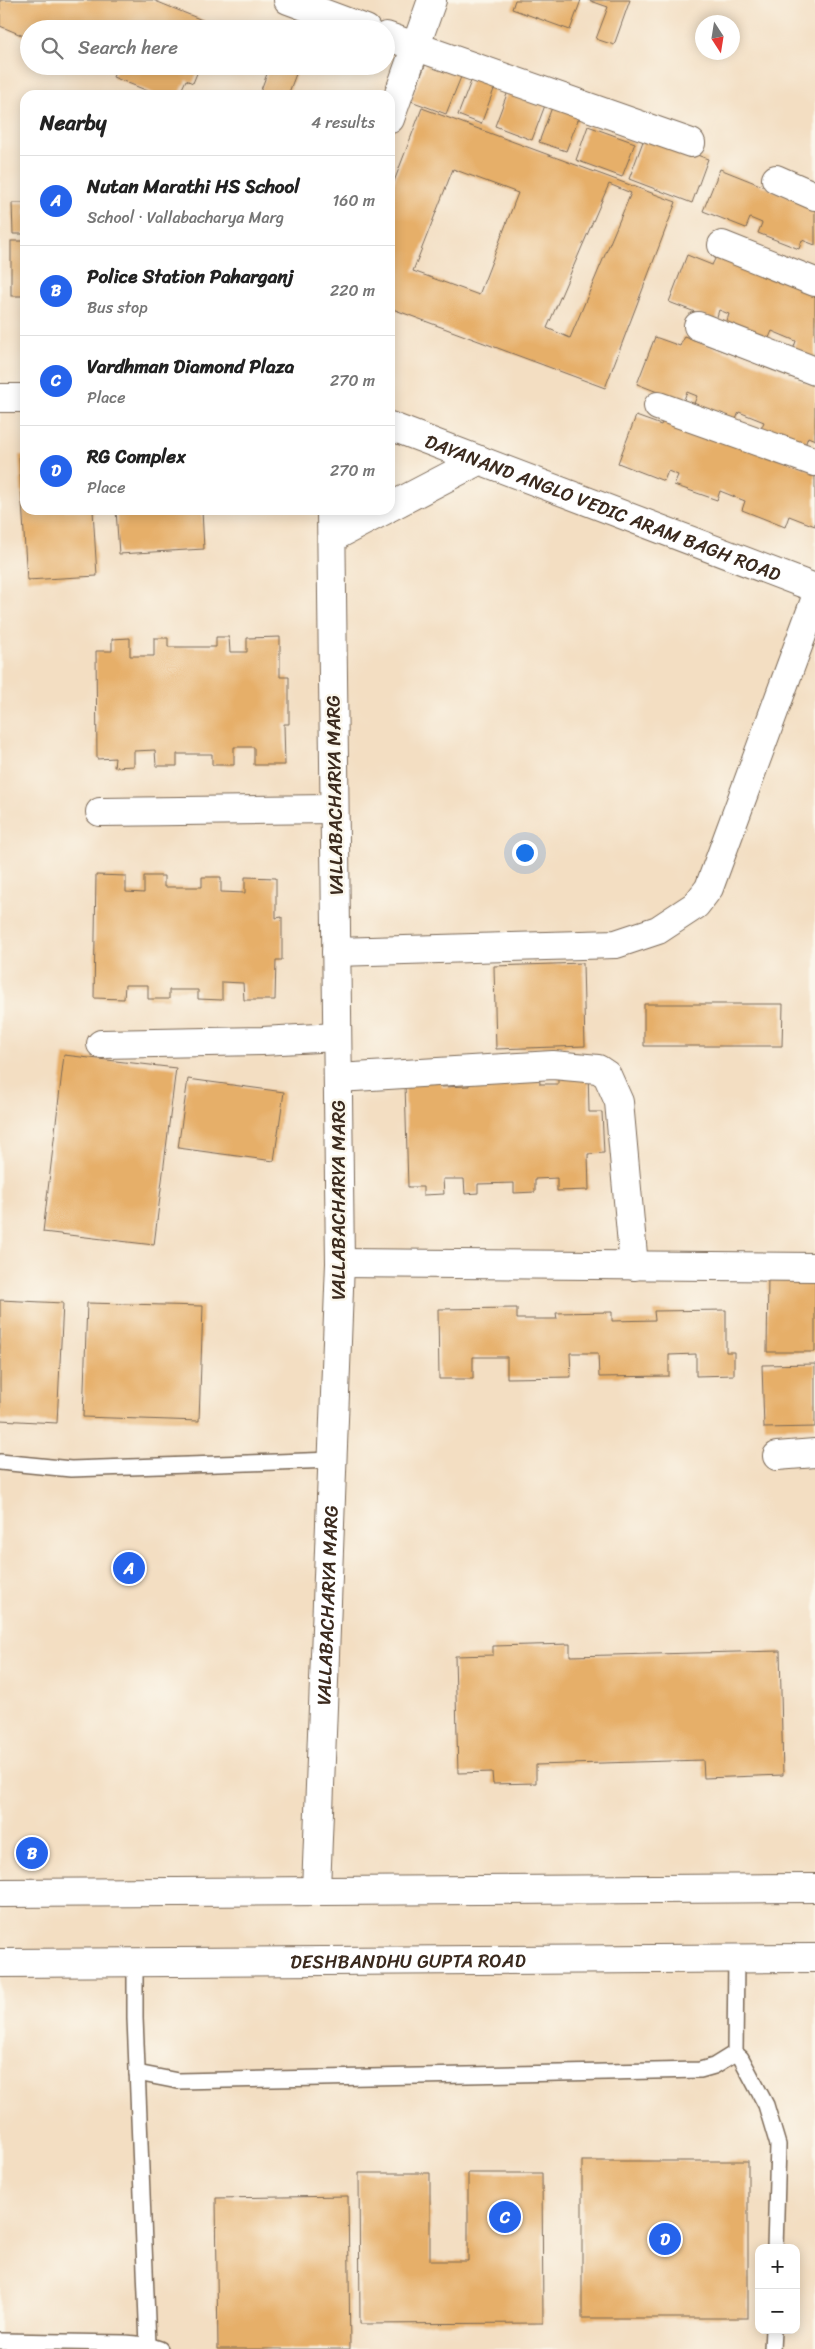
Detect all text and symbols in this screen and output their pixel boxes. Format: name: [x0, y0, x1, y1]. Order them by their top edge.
north arrow: [695, 15, 740, 60]
search box: [20, 20, 395, 75]
text: Search here: [78, 31, 178, 64]
icon: search: [38, 34, 66, 62]
text: Nearby: [40, 104, 106, 142]
text: 4 results: [311, 108, 375, 137]
text: Nutan Marathi HS School: [87, 170, 300, 203]
text: A: [51, 186, 61, 215]
text: 160 m: [332, 186, 375, 215]
text: School · Vallabacharya Marg: [87, 203, 284, 232]
text: Police Station Paharganj: [87, 260, 294, 293]
text: B: [51, 276, 61, 305]
text: 220 m: [330, 276, 375, 305]
text: Bus stop: [87, 293, 148, 322]
text: Vardhman Diamond Plaza: [87, 350, 294, 383]
text: C: [51, 366, 61, 395]
text: 270 m: [330, 366, 375, 395]
text: Place: [87, 383, 126, 412]
street label: DAYANAND ANGLO VEDIC ARAM BAGH ROAD: [420, 425, 786, 591]
text: RG Complex: [87, 440, 186, 473]
text: D: [51, 456, 61, 485]
text: 270 m: [330, 456, 375, 485]
text: Place: [87, 473, 126, 502]
street label: VALLABACHARYA MARG: [316, 695, 353, 895]
your location: [512, 840, 538, 866]
street label: VALLABACHARYA MARG: [322, 1100, 355, 1300]
street label: VALLABACHARYA MARG: [307, 1505, 348, 1706]
pin: A: [113, 1549, 145, 1587]
pin: B: [16, 1834, 48, 1872]
street label: DESHBANDHU GUPTA ROAD: [290, 1944, 526, 1978]
pin: C: [489, 2198, 521, 2236]
pin: D: [649, 2220, 681, 2258]
map controls: [755, 2244, 800, 2334]
button: +: [755, 2244, 800, 2289]
button: −: [755, 2289, 800, 2334]

